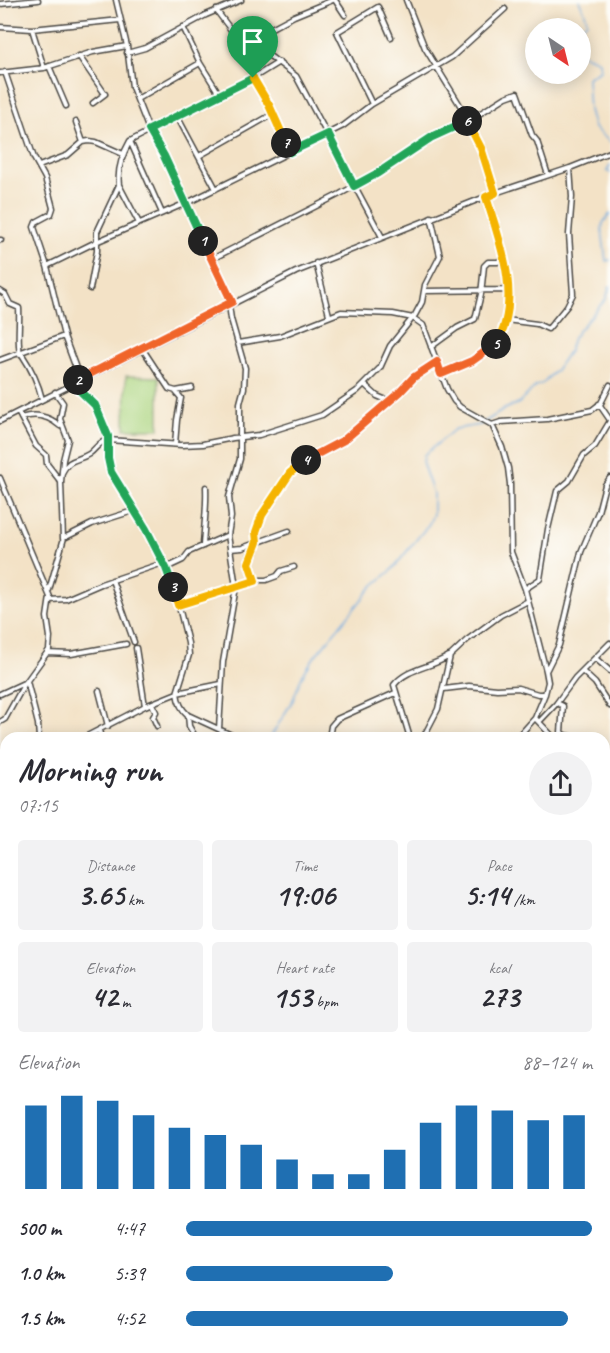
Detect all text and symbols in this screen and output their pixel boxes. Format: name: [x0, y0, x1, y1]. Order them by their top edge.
pin: [227, 16, 278, 78]
north arrow: [525, 18, 591, 84]
map controls: [525, 18, 591, 84]
icon: arrive: [236, 25, 269, 58]
pin: 6: [452, 106, 482, 136]
text: 6: [463, 111, 471, 131]
pin: 7: [271, 128, 301, 158]
text: 7: [282, 133, 290, 153]
pin: 1: [188, 226, 218, 256]
text: 1: [199, 231, 207, 251]
pin: 5: [481, 329, 511, 359]
text: 5: [493, 334, 499, 354]
pin: 2: [63, 365, 93, 395]
text: 2: [74, 370, 82, 390]
pin: 4: [291, 445, 321, 475]
text: 4: [302, 450, 310, 470]
pin: 3: [158, 572, 188, 602]
text: 3: [169, 577, 177, 597]
text: Morning run: [18, 749, 162, 791]
button: share: [529, 752, 592, 815]
text: 07:15: [18, 793, 58, 818]
text: Distance: [87, 856, 135, 876]
text: Time: [293, 856, 317, 876]
text: Pace: [487, 856, 512, 876]
text: 3.65: [78, 876, 124, 914]
text: 19:06: [275, 876, 335, 914]
text: 5:14: [464, 876, 510, 914]
text: km: [124, 890, 144, 910]
text: /km: [510, 890, 535, 910]
text: Elevation: [86, 958, 135, 978]
text: Heart rate: [276, 958, 334, 978]
text: kcal: [489, 958, 510, 978]
text: 42: [91, 978, 118, 1016]
text: 153: [272, 978, 312, 1016]
text: 273: [479, 978, 520, 1016]
text: m: [118, 992, 131, 1012]
text: bpm: [312, 992, 338, 1012]
text: Elevation: [18, 1050, 80, 1075]
text: 88–124 m: [522, 1050, 592, 1075]
text: 500 m: [18, 1216, 61, 1241]
text: 4:47: [114, 1216, 145, 1241]
text: 1.0 km: [18, 1261, 65, 1286]
text: 5:39: [114, 1261, 145, 1286]
text: 1.5 km: [18, 1306, 64, 1331]
text: 4:52: [114, 1306, 145, 1331]

